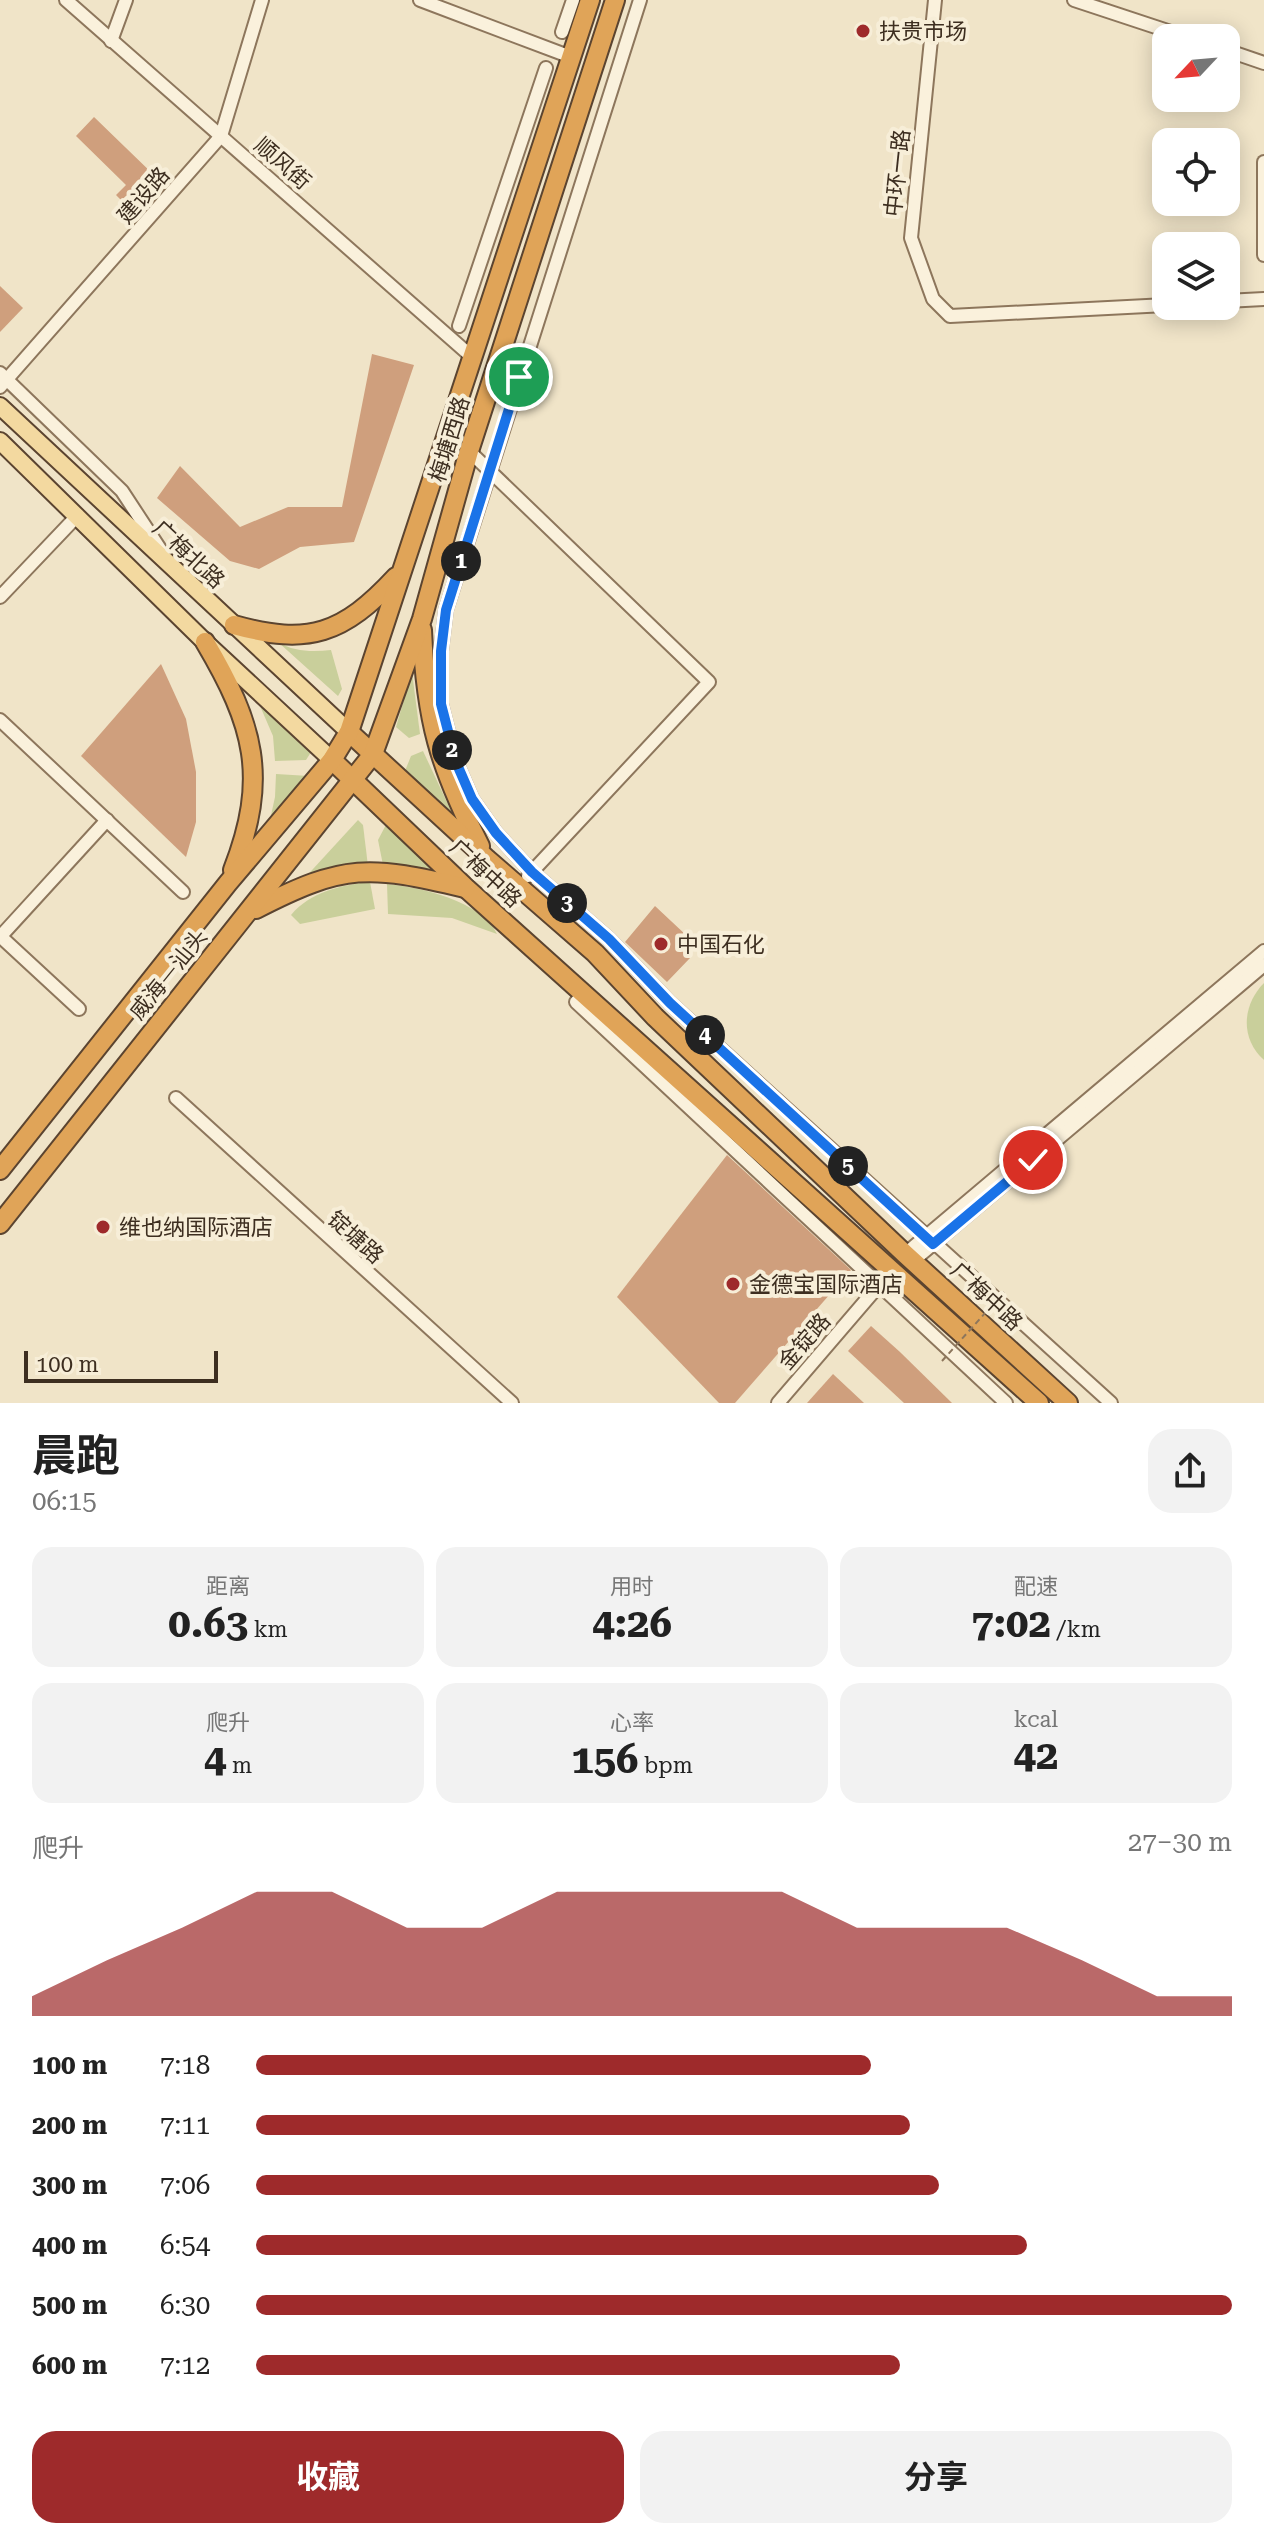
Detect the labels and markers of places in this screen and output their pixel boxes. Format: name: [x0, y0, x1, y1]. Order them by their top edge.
place label: 扶贵市场: [879, 19, 967, 44]
marker: 扶贵市场: [854, 22, 872, 40]
pin: [485, 343, 553, 411]
pin: 1: [441, 541, 481, 581]
pin: 2: [432, 730, 472, 770]
pin: 3: [547, 883, 587, 923]
place label: 中国石化: [677, 932, 765, 957]
marker: 中国石化: [652, 935, 670, 953]
pin: 4: [685, 1015, 725, 1055]
pin: [999, 1126, 1067, 1194]
pin: 5: [828, 1146, 868, 1186]
place label: 维也纳国际酒店: [119, 1215, 273, 1240]
marker: 维也纳国际酒店: [94, 1218, 112, 1236]
place label: 金德宝国际酒店: [749, 1272, 903, 1297]
marker: 金德宝国际酒店: [724, 1275, 742, 1293]

